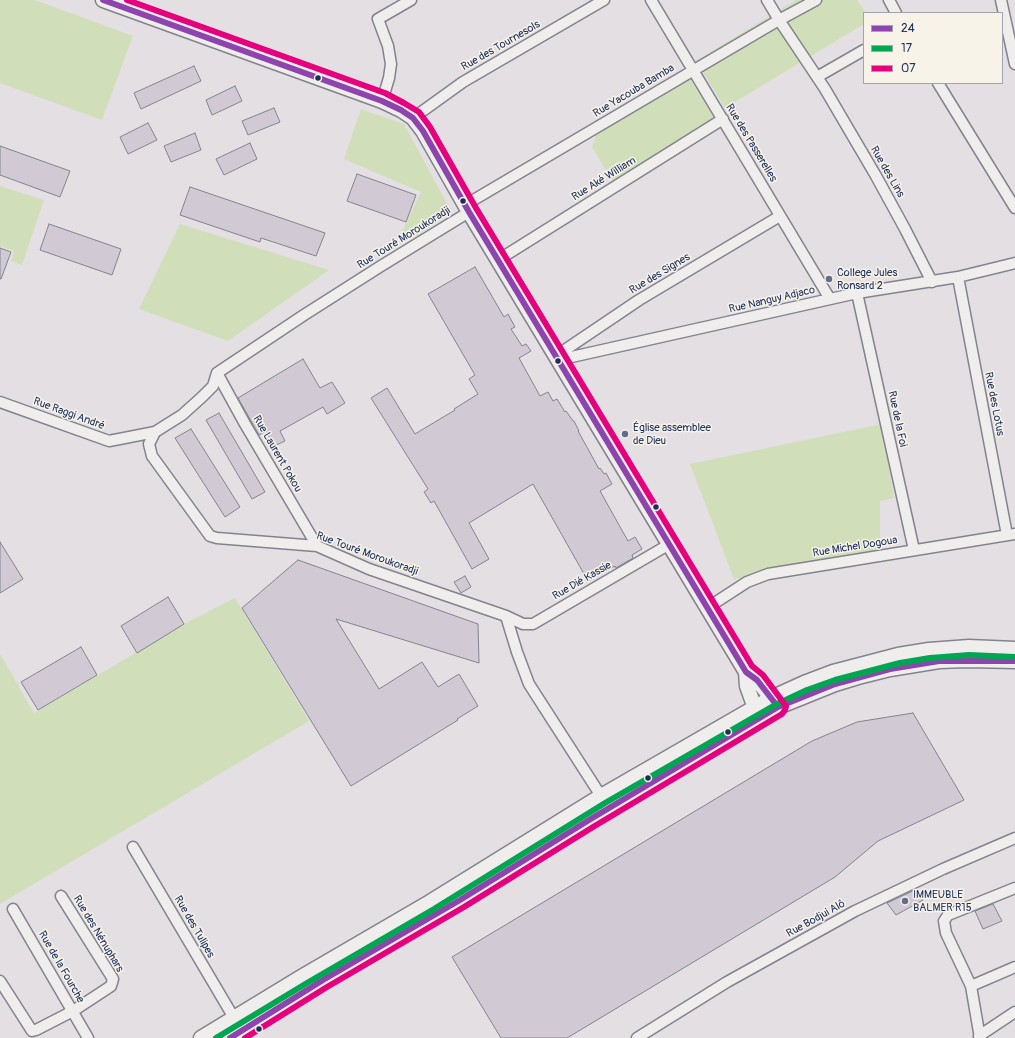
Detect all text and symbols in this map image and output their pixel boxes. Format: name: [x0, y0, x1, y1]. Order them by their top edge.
legend: [863, 12, 1003, 84]
street label: Rue des Tournesols: [459, 18, 543, 74]
text: 24: [901, 21, 915, 36]
text: 17: [901, 41, 912, 56]
text: 07: [901, 61, 916, 76]
street label: Rue Yacouba Bamba: [591, 62, 677, 120]
unlabelled marker: [313, 73, 323, 83]
street label: Rue des Passerelles: [723, 102, 779, 184]
street label: Rue des Lins: [867, 144, 907, 200]
street label: Rue Aké William: [570, 154, 638, 204]
unlabelled marker: [458, 196, 468, 206]
street label: Rue Touré Moroukoradji: [355, 204, 453, 272]
street label: Rue des Signes: [627, 251, 693, 297]
place label: College Jules Ronsard 2: [837, 266, 897, 292]
marker: College Jules Ronsard 2: [824, 274, 834, 284]
street label: Rue Nanguy Adjaco: [728, 284, 816, 316]
unlabelled marker: [553, 356, 563, 366]
street label: Rue des Lotus: [981, 371, 1007, 437]
street label: Rue de la Foi: [885, 390, 909, 448]
street label: Rue Raggi André: [31, 395, 107, 433]
street label: Rue Laurent Pokou: [250, 413, 304, 495]
place label: Église assemblee de Dieu: [633, 421, 711, 447]
marker: Église assemblee de Dieu: [620, 429, 630, 439]
unlabelled marker: [651, 502, 661, 512]
street label: Rue Touré Moroukoradji: [314, 529, 420, 579]
street label: Rue Michel Dogoua: [812, 534, 898, 560]
street label: Rue Dié Kassie: [550, 559, 614, 603]
unlabelled marker: [723, 727, 733, 737]
unlabelled marker: [643, 773, 653, 783]
place label: IMMEUBLE BALMER R15: [913, 888, 972, 914]
street label: Rue des Nénuphars: [70, 893, 126, 975]
street label: Rue des Tulipes: [171, 894, 217, 960]
marker: IMMEUBLE BALMER R15: [900, 896, 910, 906]
street label: Rue Bodjui Alô: [784, 897, 848, 941]
street label: Rue de la Fourche: [35, 929, 87, 1005]
unlabelled marker: [254, 1024, 264, 1034]

